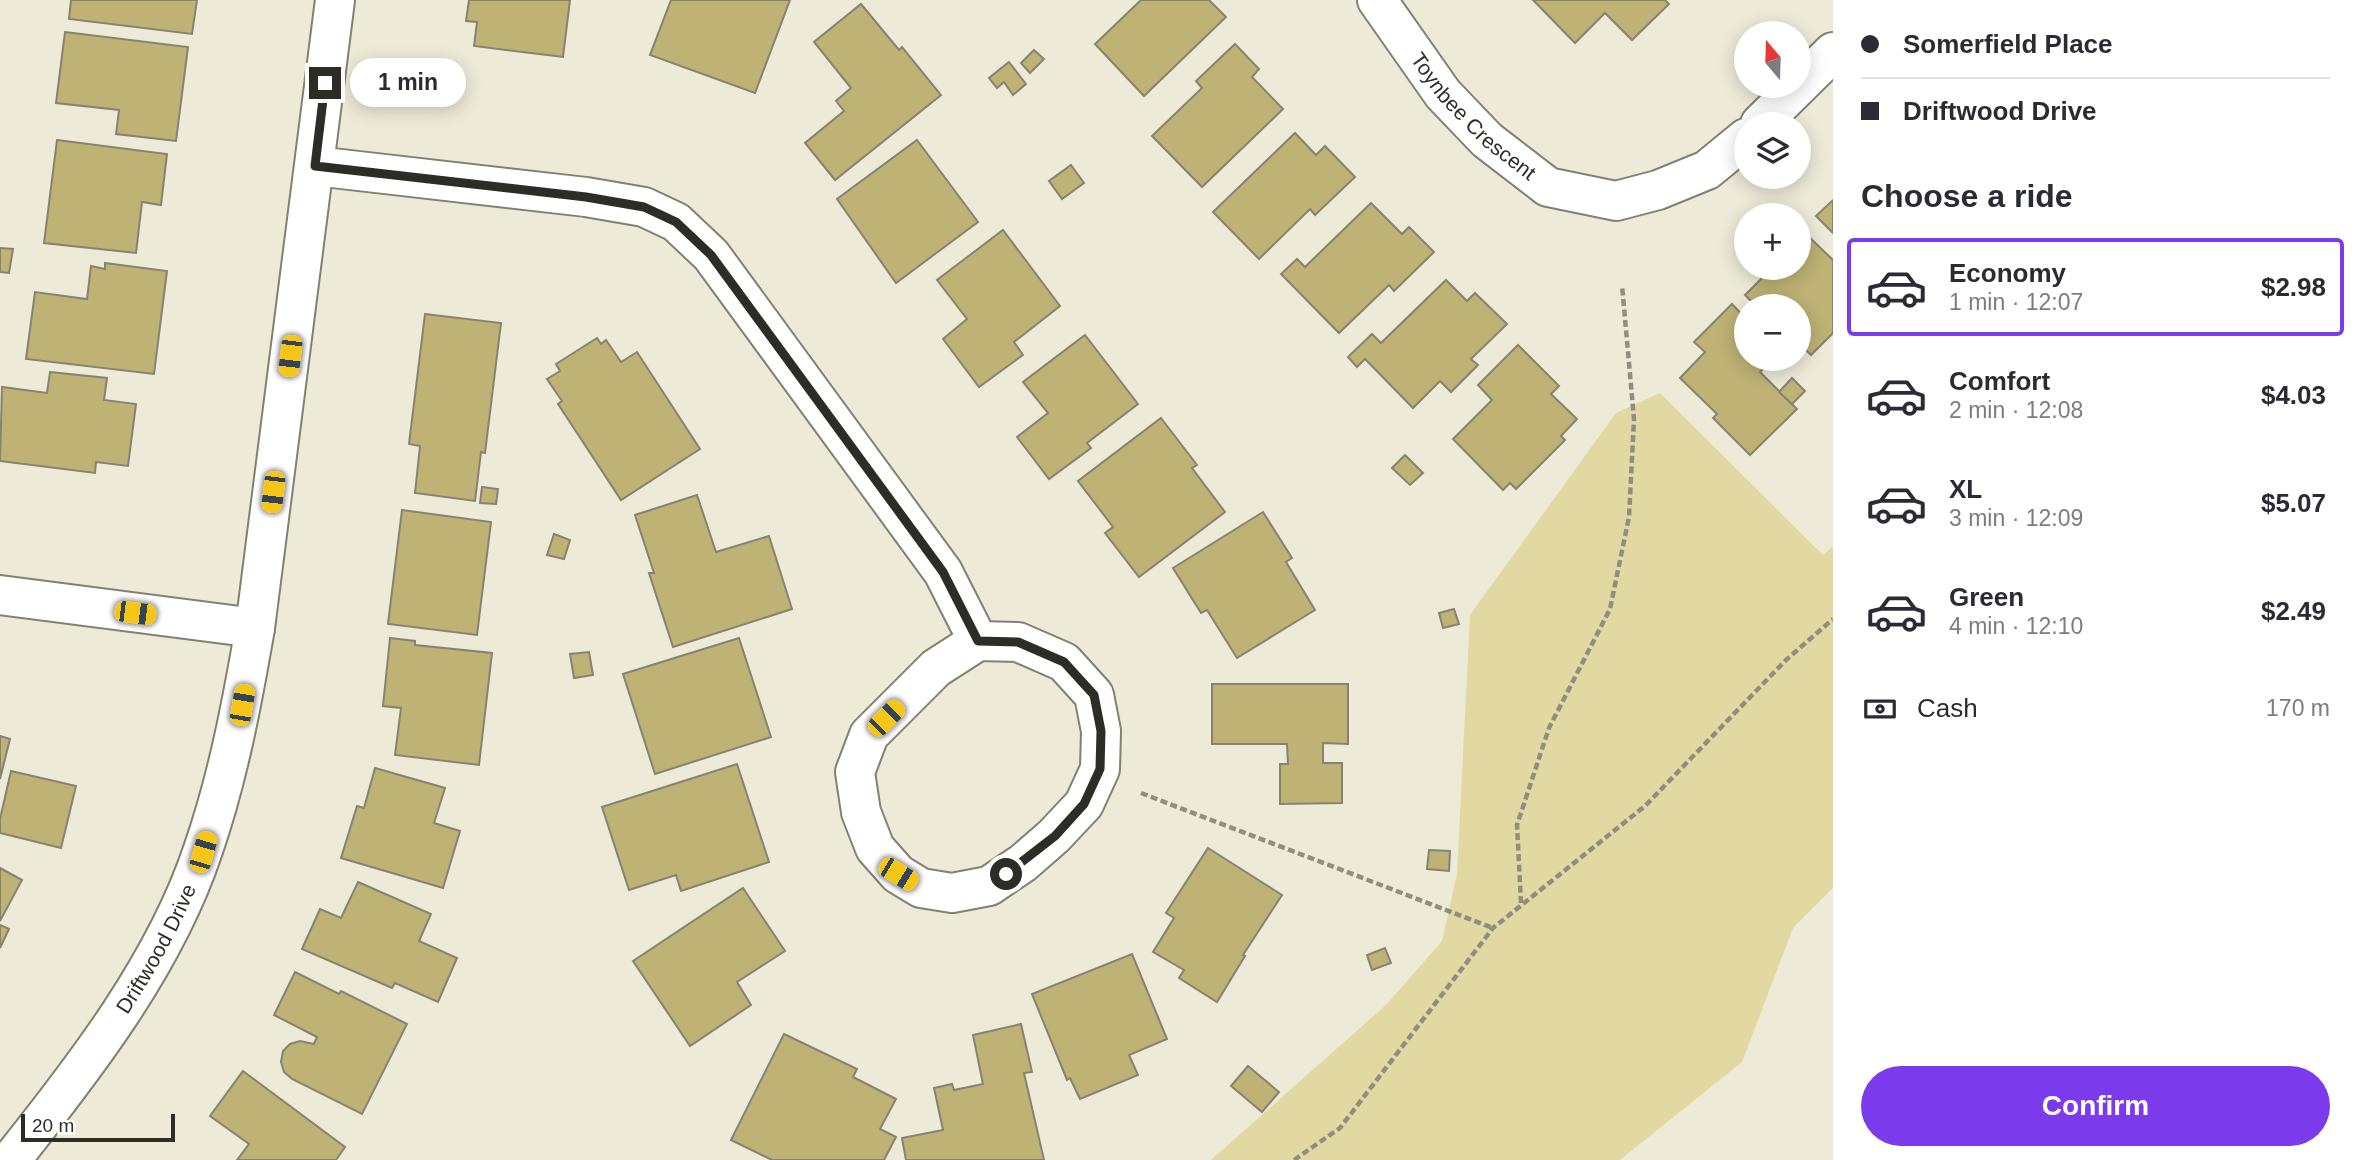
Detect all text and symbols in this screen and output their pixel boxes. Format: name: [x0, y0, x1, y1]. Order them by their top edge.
north arrow: [1734, 21, 1811, 98]
map controls: [1734, 21, 1811, 371]
text: Somerfield Place: [1903, 29, 2113, 59]
street label: Toynbee Crescent: [1407, 48, 1541, 184]
callout: 1 min: [350, 58, 465, 108]
route end: [309, 67, 341, 99]
text: 1 min: [378, 69, 438, 95]
text: Driftwood Drive: [1903, 96, 2097, 126]
button: layers: [1734, 112, 1811, 189]
text: Choose a ride: [1861, 178, 2073, 214]
button: +: [1734, 203, 1811, 280]
icon: car: [1865, 256, 1928, 319]
text: Economy: [1949, 258, 2066, 288]
text: $2.98: [2261, 272, 2326, 302]
text: 1 min · 12:07: [1949, 289, 2083, 315]
button: −: [1734, 294, 1811, 371]
car: [278, 334, 303, 378]
icon: car: [1865, 364, 1928, 427]
text: Comfort: [1949, 366, 2050, 396]
text: $4.03: [2261, 380, 2326, 410]
text: 2 min · 12:08: [1949, 397, 2083, 423]
car: [261, 470, 286, 514]
icon: car: [1865, 472, 1928, 535]
text: XL: [1949, 474, 1982, 504]
text: $5.07: [2261, 488, 2326, 518]
text: 3 min · 12:09: [1949, 505, 2083, 531]
icon: car: [1865, 580, 1928, 643]
text: Green: [1949, 582, 2024, 612]
text: $2.49: [2261, 596, 2326, 626]
car: [113, 600, 158, 626]
text: 4 min · 12:10: [1949, 613, 2083, 639]
car: [229, 682, 256, 728]
icon: cash: [1861, 690, 1899, 728]
text: Cash: [1917, 693, 1978, 723]
text: 170 m: [2266, 695, 2330, 721]
car: [864, 696, 909, 740]
car: [188, 829, 219, 875]
car: [875, 854, 922, 894]
route start: [990, 858, 1022, 890]
street label: Driftwood Drive: [111, 881, 200, 1017]
button: Confirm: [1861, 1066, 2330, 1146]
scale bar: [21, 1111, 175, 1143]
text: 20 m: [32, 1115, 74, 1136]

